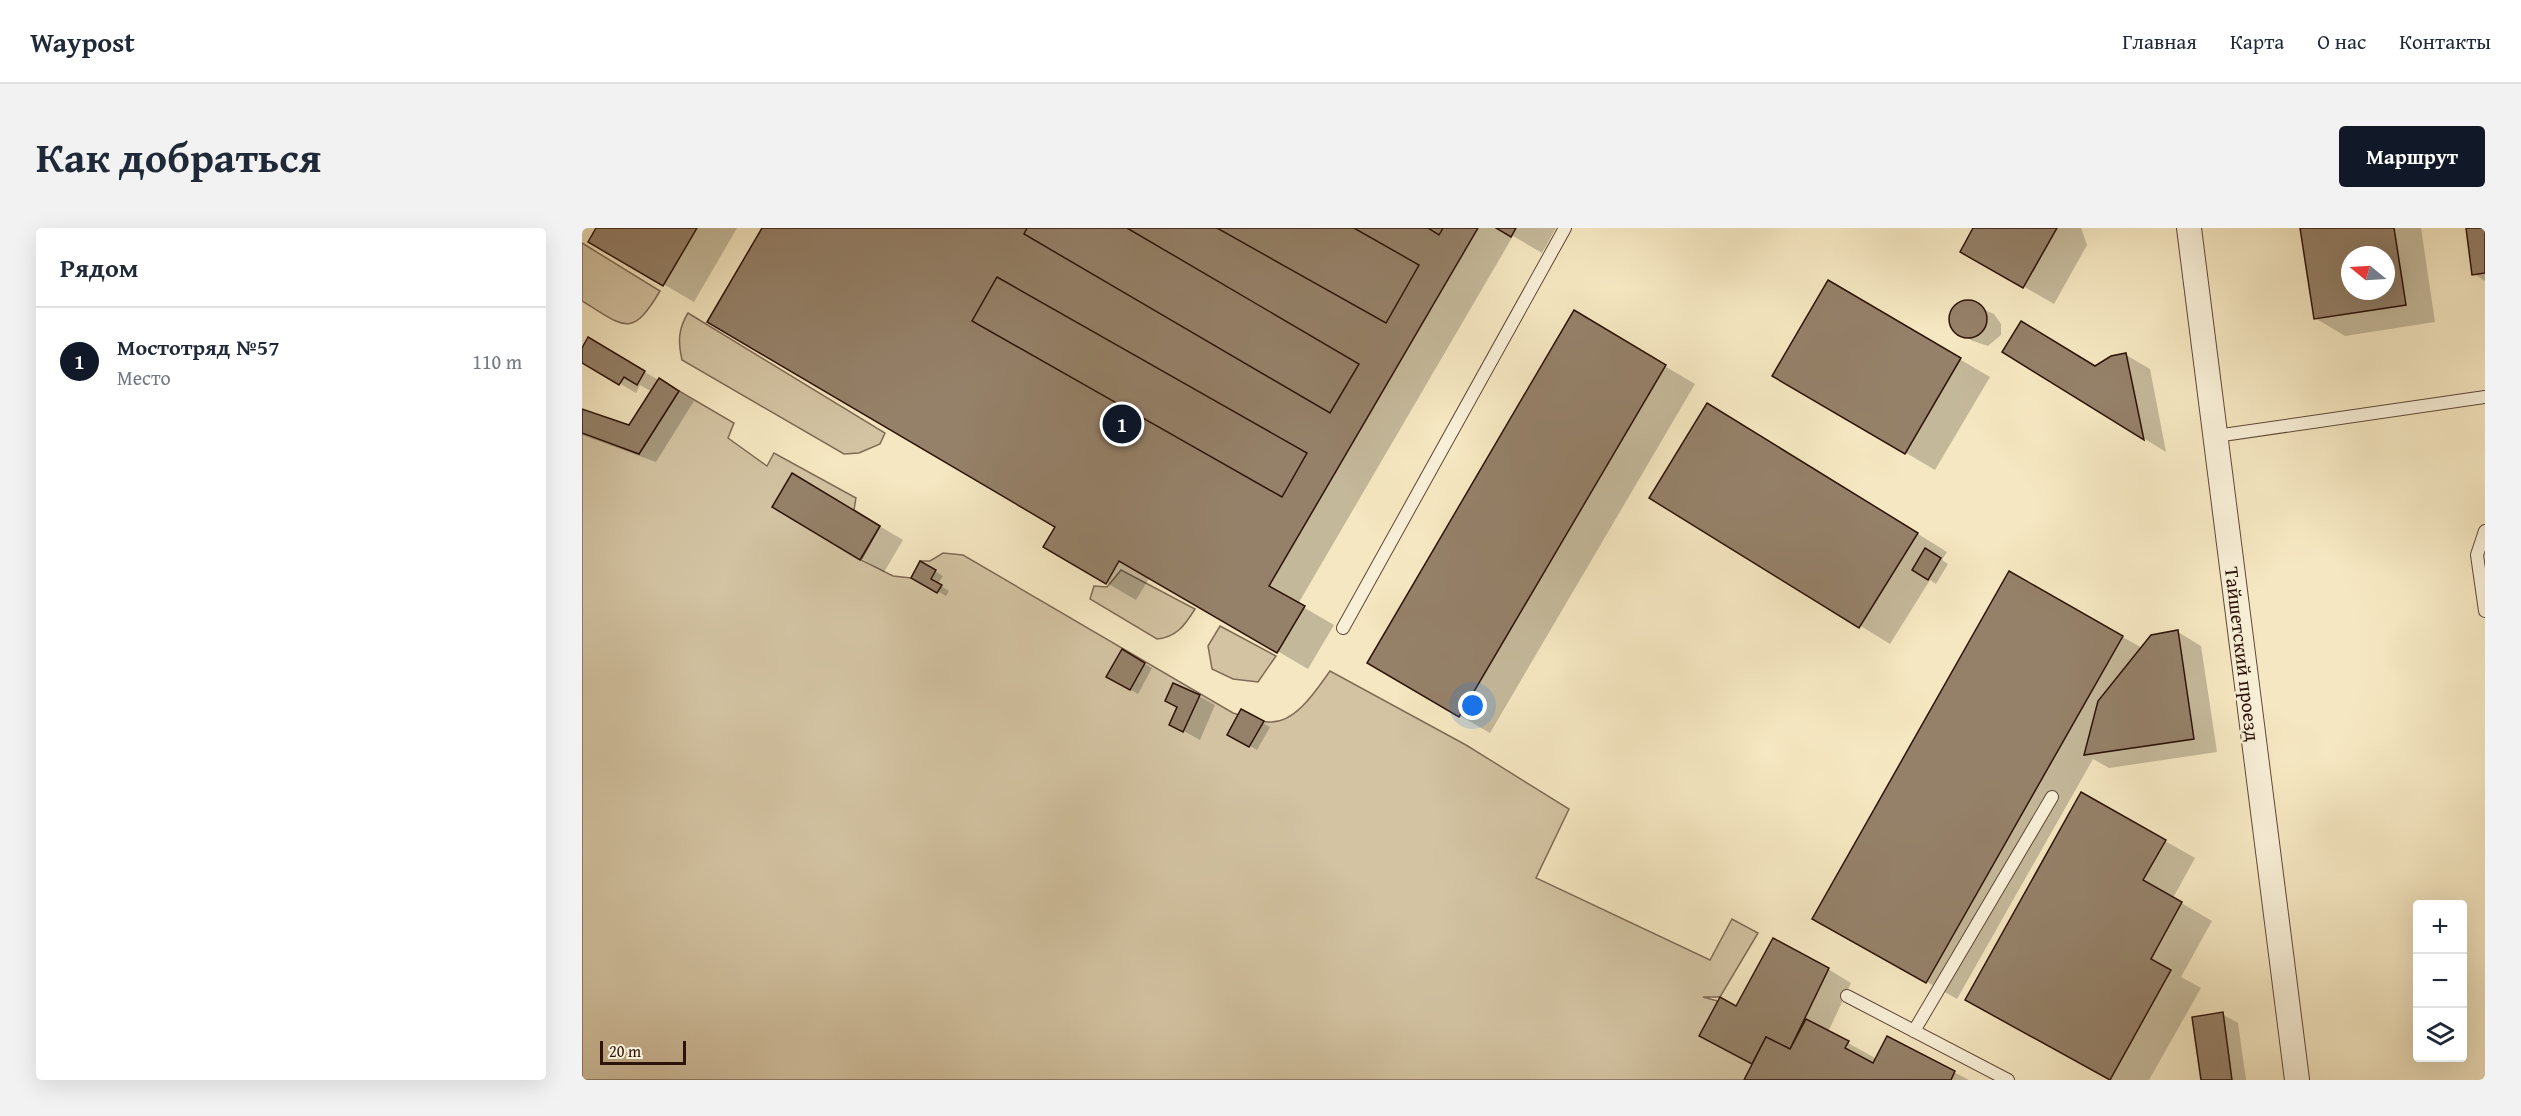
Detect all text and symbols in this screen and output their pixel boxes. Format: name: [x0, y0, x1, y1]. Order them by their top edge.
text: Waypost: [30, 21, 135, 62]
text: Главная: [2122, 26, 2197, 57]
text: Карта: [2230, 26, 2284, 57]
text: О нас: [2317, 26, 2366, 57]
text: Контакты: [2399, 26, 2491, 57]
text: Как добраться: [36, 126, 321, 187]
button: Маршрут: [2339, 126, 2485, 187]
north arrow: [2341, 246, 2395, 300]
text: Рядом: [60, 248, 138, 287]
text: Мостотряд №57: [117, 331, 280, 363]
text: 1: [74, 347, 85, 376]
text: 110 m: [472, 347, 522, 376]
text: Место: [117, 363, 171, 392]
pin: 1: [1102, 402, 1142, 446]
street label: Тайшетский проезд: [2218, 565, 2268, 743]
your location: [1458, 691, 1487, 720]
map controls: [2413, 900, 2467, 1062]
button: +: [2413, 900, 2467, 954]
button: −: [2413, 954, 2467, 1008]
button: layers: [2413, 1008, 2467, 1062]
scale bar: [600, 1038, 686, 1066]
text: 20 m: [609, 1039, 641, 1063]

